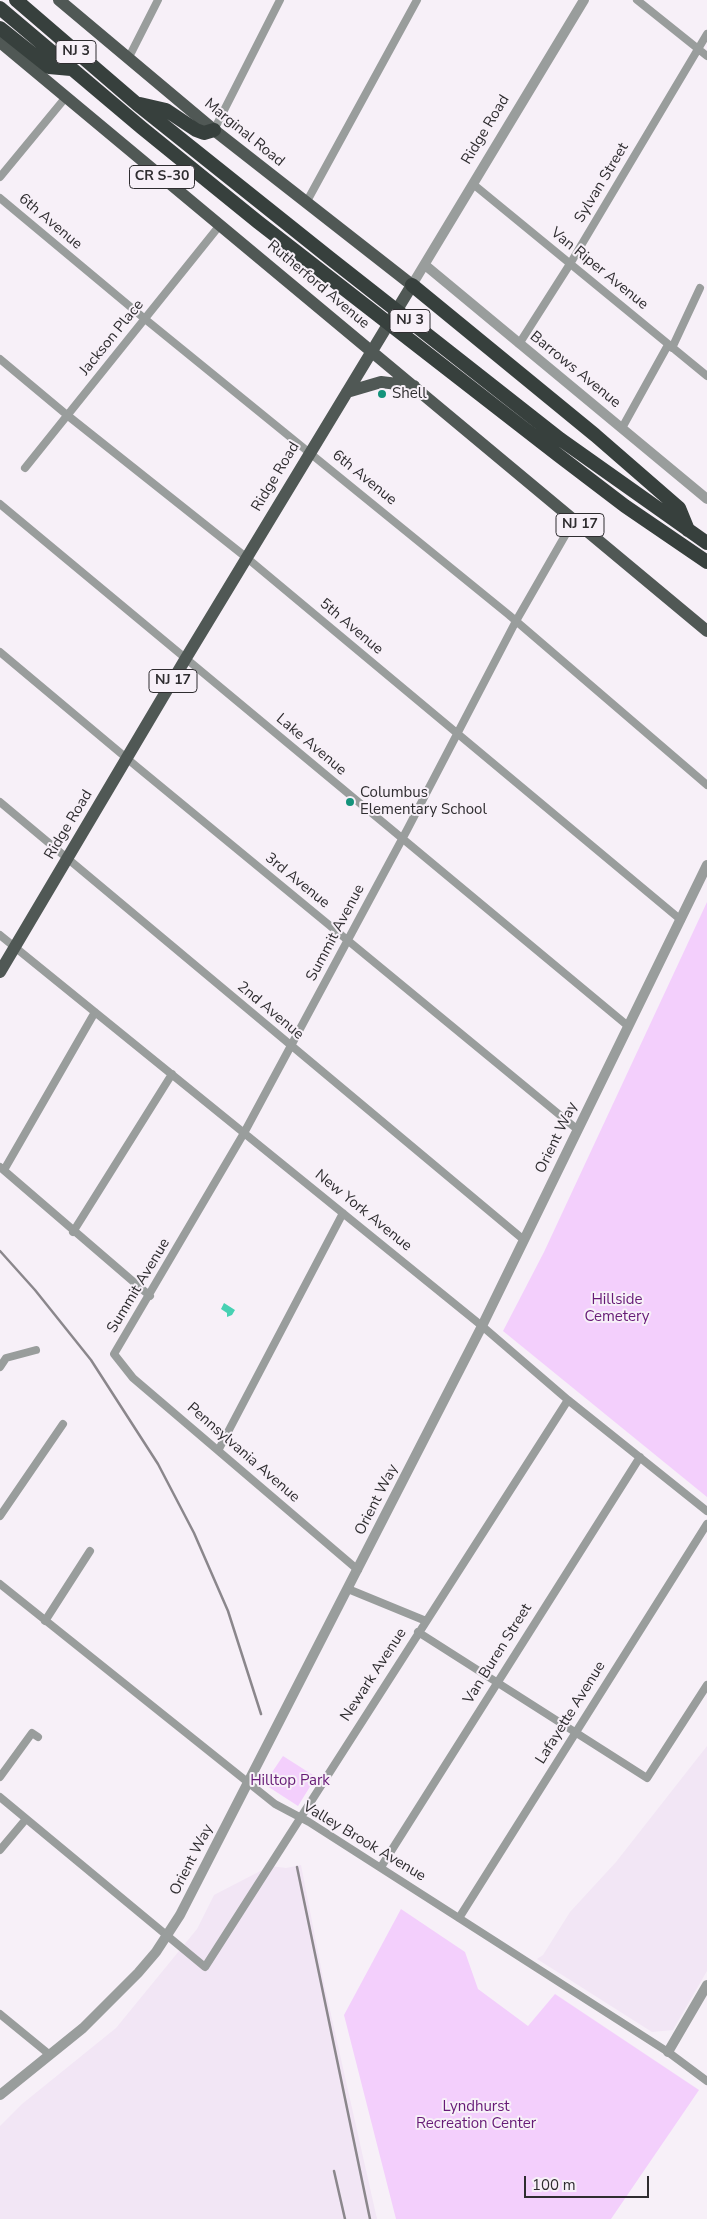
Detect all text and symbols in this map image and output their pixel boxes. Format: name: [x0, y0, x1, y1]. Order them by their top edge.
road number: NJ 3: [56, 41, 96, 64]
street label: Ridge Road: [458, 92, 514, 168]
street label: Marginal Road: [200, 95, 288, 171]
street label: Sylvan Street: [571, 140, 633, 226]
road number: CR S-30: [130, 166, 194, 188]
street label: 6th Avenue: [14, 190, 86, 254]
street label: Van Riper Avenue: [547, 224, 651, 314]
street label: Rutherford Avenue: [263, 237, 373, 333]
street label: Jackson Place: [76, 297, 148, 379]
road number: NJ 3: [390, 310, 430, 332]
street label: Barrows Avenue: [526, 328, 624, 412]
place label: Shell: [392, 385, 427, 403]
marker: Shell: [376, 388, 388, 400]
street label: Ridge Road: [248, 439, 304, 515]
street label: 6th Avenue: [328, 447, 400, 509]
road number: NJ 17: [556, 514, 604, 536]
street label: 5th Avenue: [315, 595, 387, 659]
road number: NJ 17: [149, 669, 197, 692]
street label: Lake Avenue: [272, 710, 350, 780]
place label: Columbus Elementary School: [360, 784, 487, 819]
street label: Ridge Road: [41, 787, 97, 863]
marker: Columbus Elementary School: [344, 796, 356, 808]
street label: 3rd Avenue: [261, 849, 333, 913]
street label: Summit Avenue: [303, 882, 369, 984]
street label: 2nd Avenue: [233, 978, 307, 1044]
street label: Orient Way: [532, 1099, 582, 1177]
street label: New York Avenue: [311, 1166, 415, 1256]
street label: Summit Avenue: [104, 1236, 174, 1336]
park label: Hillside Cemetery: [584, 1291, 650, 1326]
street label: Pennsylvania Avenue: [183, 1399, 303, 1507]
street label: Orient Way: [351, 1462, 403, 1538]
street label: Van Buren Street: [460, 1601, 536, 1707]
street label: Newark Avenue: [337, 1625, 411, 1725]
street label: Lafayette Avenue: [532, 1658, 610, 1768]
park label: Hilltop Park: [250, 1772, 330, 1790]
street label: Valley Brook Avenue: [299, 1798, 429, 1886]
street label: Orient Way: [166, 1822, 218, 1898]
park label: Lyndhurst Recreation Center: [416, 2098, 536, 2133]
scale bar: [527, 2166, 652, 2198]
text: 100 m: [532, 2175, 576, 2195]

